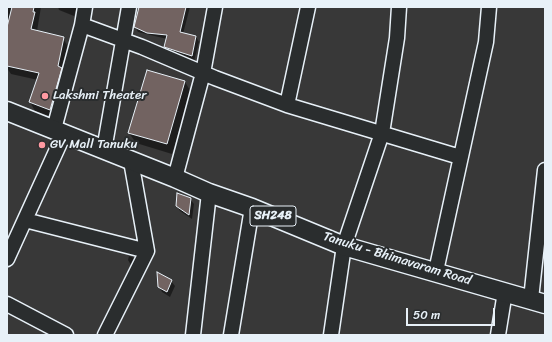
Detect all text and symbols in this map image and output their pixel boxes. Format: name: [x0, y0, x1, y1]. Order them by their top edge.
place label: Lakshmi Theater: [53, 88, 147, 104]
marker: Lakshmi Theater: [40, 91, 50, 101]
place label: GV Mall Tanuku: [50, 137, 138, 153]
marker: GV Mall Tanuku: [37, 140, 47, 150]
road number: SH248: [250, 206, 296, 226]
street label: Tanuku - Bhimavaram Road: [321, 229, 473, 289]
scale bar: [408, 300, 497, 326]
text: 50 m: [413, 304, 440, 326]

